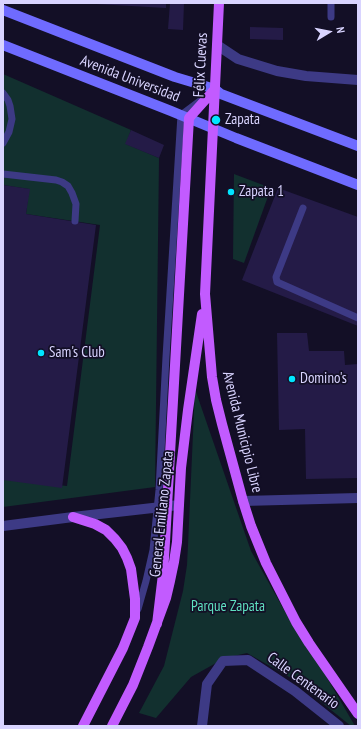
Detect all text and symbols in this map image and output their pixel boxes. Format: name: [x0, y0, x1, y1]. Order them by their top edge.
north arrow: [309, 12, 349, 52]
text: N: [333, 26, 348, 34]
street label: Félix Cuevas: [190, 32, 212, 98]
street label: Avenida Universidad: [78, 52, 182, 106]
place label: Zapata: [225, 111, 260, 129]
marker: Zapata: [210, 114, 222, 126]
place label: Zapata 1: [239, 183, 284, 201]
marker: Zapata 1: [226, 187, 236, 197]
place label: Sam's Club: [49, 344, 105, 362]
marker: Sam's Club: [36, 348, 46, 358]
street label: Avenida Municipio Libre: [218, 369, 266, 495]
place label: Domino's: [300, 370, 347, 388]
marker: Domino's: [287, 374, 297, 384]
street label: General Emiliano Zapata: [146, 450, 178, 578]
park label: Parque Zapata: [191, 598, 265, 616]
street label: Calle Centenario: [263, 649, 343, 713]

